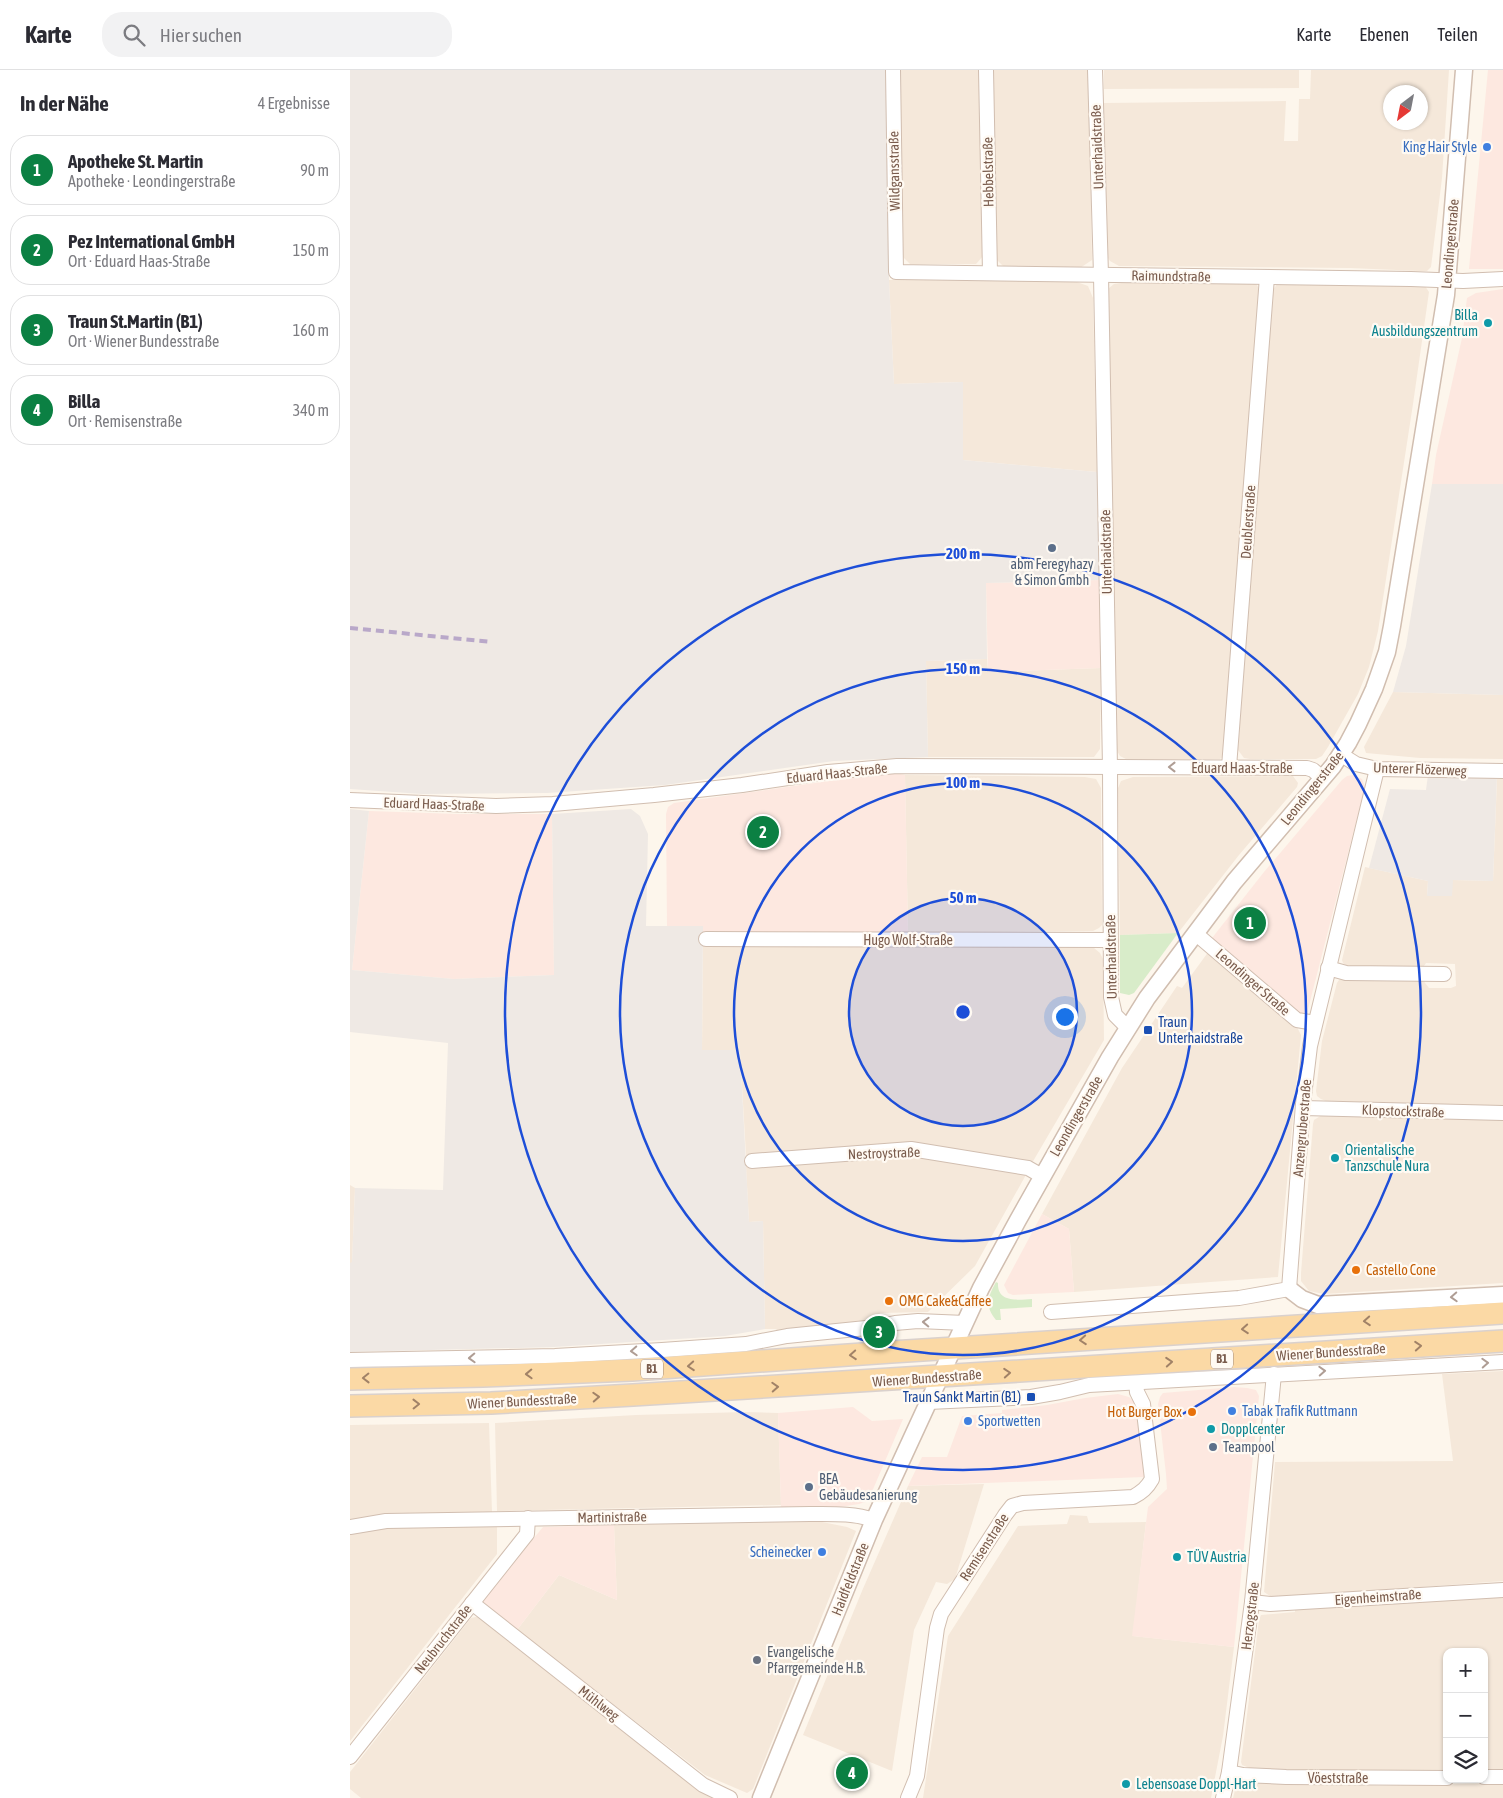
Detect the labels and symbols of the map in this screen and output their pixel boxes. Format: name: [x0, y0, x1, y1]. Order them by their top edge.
north arrow: [1383, 85, 1428, 130]
street label: Unterhaidstraße: [1088, 104, 1106, 190]
street label: Wildgansstraße: [885, 131, 903, 211]
street label: Hebbelstraße: [979, 137, 997, 207]
place label: King Hair Style: [1403, 139, 1477, 155]
marker: King Hair Style: [1481, 141, 1493, 153]
street label: Leondingerstraße: [1438, 198, 1462, 290]
street label: Raimundstraße: [1131, 267, 1211, 285]
place label: Billa Ausbildungszentrum: [1372, 307, 1478, 339]
marker: Billa Ausbildungszentrum: [1482, 317, 1494, 329]
street label: Deublerstraße: [1237, 485, 1259, 559]
street label: Unterhaidstraße: [1097, 509, 1115, 595]
marker: abm Feregyhazy & Simon Gmbh: [1046, 542, 1058, 554]
text: 200 m: [946, 545, 980, 562]
place label: abm Feregyhazy & Simon Gmbh: [1010, 556, 1094, 588]
text: 150 m: [946, 660, 980, 677]
street label: Leondingerstraße: [1277, 748, 1347, 828]
street label: Unterer Flözerweg: [1373, 759, 1467, 779]
street label: Eduard Haas-Straße: [786, 760, 888, 786]
street label: Eduard Haas-Straße: [1191, 760, 1293, 776]
one-way arrow: [1167, 762, 1175, 772]
text: 100 m: [946, 774, 980, 791]
street label: Eduard Haas-Straße: [383, 794, 485, 814]
pin: 2: [747, 813, 779, 851]
text: 50 m: [950, 889, 977, 906]
pin: 1: [1234, 904, 1266, 942]
street label: Unterhaidstraße: [1102, 914, 1120, 1000]
street label: Hugo Wolf-Straße: [863, 932, 953, 948]
street label: Leondinger Straße: [1213, 945, 1293, 1019]
centre of rings: [954, 1003, 972, 1021]
your location: [1052, 1004, 1078, 1030]
place label: Traun Unterhaidstraße: [1158, 1014, 1243, 1046]
marker: Traun Unterhaidstraße: [1142, 1024, 1154, 1036]
street label: Leondingerstraße: [1047, 1073, 1105, 1159]
street label: Anzengruberstraße: [1290, 1078, 1314, 1178]
street label: Klopstockstraße: [1361, 1102, 1445, 1120]
place label: Orientalische Tanzschule Nura: [1345, 1142, 1429, 1174]
street label: Nestroystraße: [848, 1144, 920, 1162]
marker: Orientalische Tanzschule Nura: [1329, 1152, 1341, 1164]
place label: Castello Cone: [1366, 1262, 1436, 1278]
marker: Castello Cone: [1350, 1264, 1362, 1276]
one-way arrow: [1450, 1292, 1458, 1303]
place label: OMG Cake&Caffee: [899, 1293, 991, 1309]
marker: OMG Cake&Caffee: [883, 1295, 895, 1307]
pin: 3: [863, 1313, 895, 1351]
one-way arrow: [922, 1316, 930, 1327]
one-way arrow: [1363, 1316, 1371, 1327]
one-way arrow: [1241, 1323, 1249, 1334]
one-way arrow: [1079, 1334, 1087, 1345]
street label: Wiener Bundesstraße: [1276, 1340, 1386, 1364]
one-way arrow: [1415, 1341, 1423, 1352]
one-way arrow: [630, 1346, 638, 1357]
one-way arrow: [849, 1349, 857, 1360]
road number: B1: [1211, 1350, 1233, 1368]
one-way arrow: [468, 1353, 476, 1364]
one-way arrow: [1165, 1357, 1173, 1368]
one-way arrow: [1481, 1357, 1489, 1368]
road number: B1: [641, 1360, 663, 1378]
one-way arrow: [687, 1361, 695, 1372]
street label: Wiener Bundesstraße: [872, 1366, 982, 1390]
one-way arrow: [1319, 1366, 1327, 1377]
one-way arrow: [1003, 1367, 1011, 1378]
one-way arrow: [524, 1369, 532, 1380]
one-way arrow: [362, 1373, 370, 1384]
one-way arrow: [771, 1381, 779, 1392]
place label: Traun Sankt Martin (B1): [903, 1389, 1021, 1405]
street label: Wiener Bundesstraße: [467, 1390, 577, 1412]
marker: Traun Sankt Martin (B1): [1025, 1391, 1037, 1403]
one-way arrow: [592, 1392, 600, 1403]
one-way arrow: [412, 1399, 420, 1410]
place label: Tabak Trafik Ruttmann: [1242, 1403, 1358, 1419]
place label: Hot Burger Box: [1107, 1404, 1182, 1420]
marker: Tabak Trafik Ruttmann: [1226, 1405, 1238, 1417]
marker: Hot Burger Box: [1186, 1406, 1198, 1418]
place label: Sportwetten: [978, 1413, 1041, 1429]
marker: Sportwetten: [962, 1415, 974, 1427]
place label: Dopplcenter: [1221, 1421, 1286, 1437]
marker: Dopplcenter: [1205, 1423, 1217, 1435]
place label: Teampool: [1223, 1439, 1275, 1455]
marker: Teampool: [1207, 1441, 1219, 1453]
place label: BEA Gebäudesanierung: [819, 1471, 917, 1503]
marker: BEA Gebäudesanierung: [803, 1481, 815, 1493]
street label: Martinistraße: [577, 1508, 647, 1526]
street label: Remisenstraße: [956, 1510, 1012, 1584]
street label: Haidfeldstraße: [828, 1540, 872, 1618]
place label: Scheinecker: [750, 1544, 813, 1560]
marker: Scheinecker: [816, 1546, 828, 1558]
place label: TÜV Austria: [1187, 1549, 1247, 1565]
marker: TÜV Austria: [1171, 1551, 1183, 1563]
street label: Herzogstraße: [1238, 1581, 1262, 1651]
street label: Eigenheimstraße: [1334, 1586, 1422, 1608]
street label: Neubruchstraße: [411, 1601, 475, 1677]
place label: Evangelische Pfarrgemeinde H.B.: [767, 1644, 865, 1676]
marker: Evangelische Pfarrgemeinde H.B.: [751, 1654, 763, 1666]
street label: Mühlweg: [576, 1682, 622, 1724]
pin: 4: [836, 1754, 868, 1792]
street label: Vöeststraße: [1308, 1770, 1368, 1786]
place label: Lebensoase Doppl-Hart: [1136, 1776, 1256, 1792]
marker: Lebensoase Doppl-Hart: [1120, 1778, 1132, 1790]

